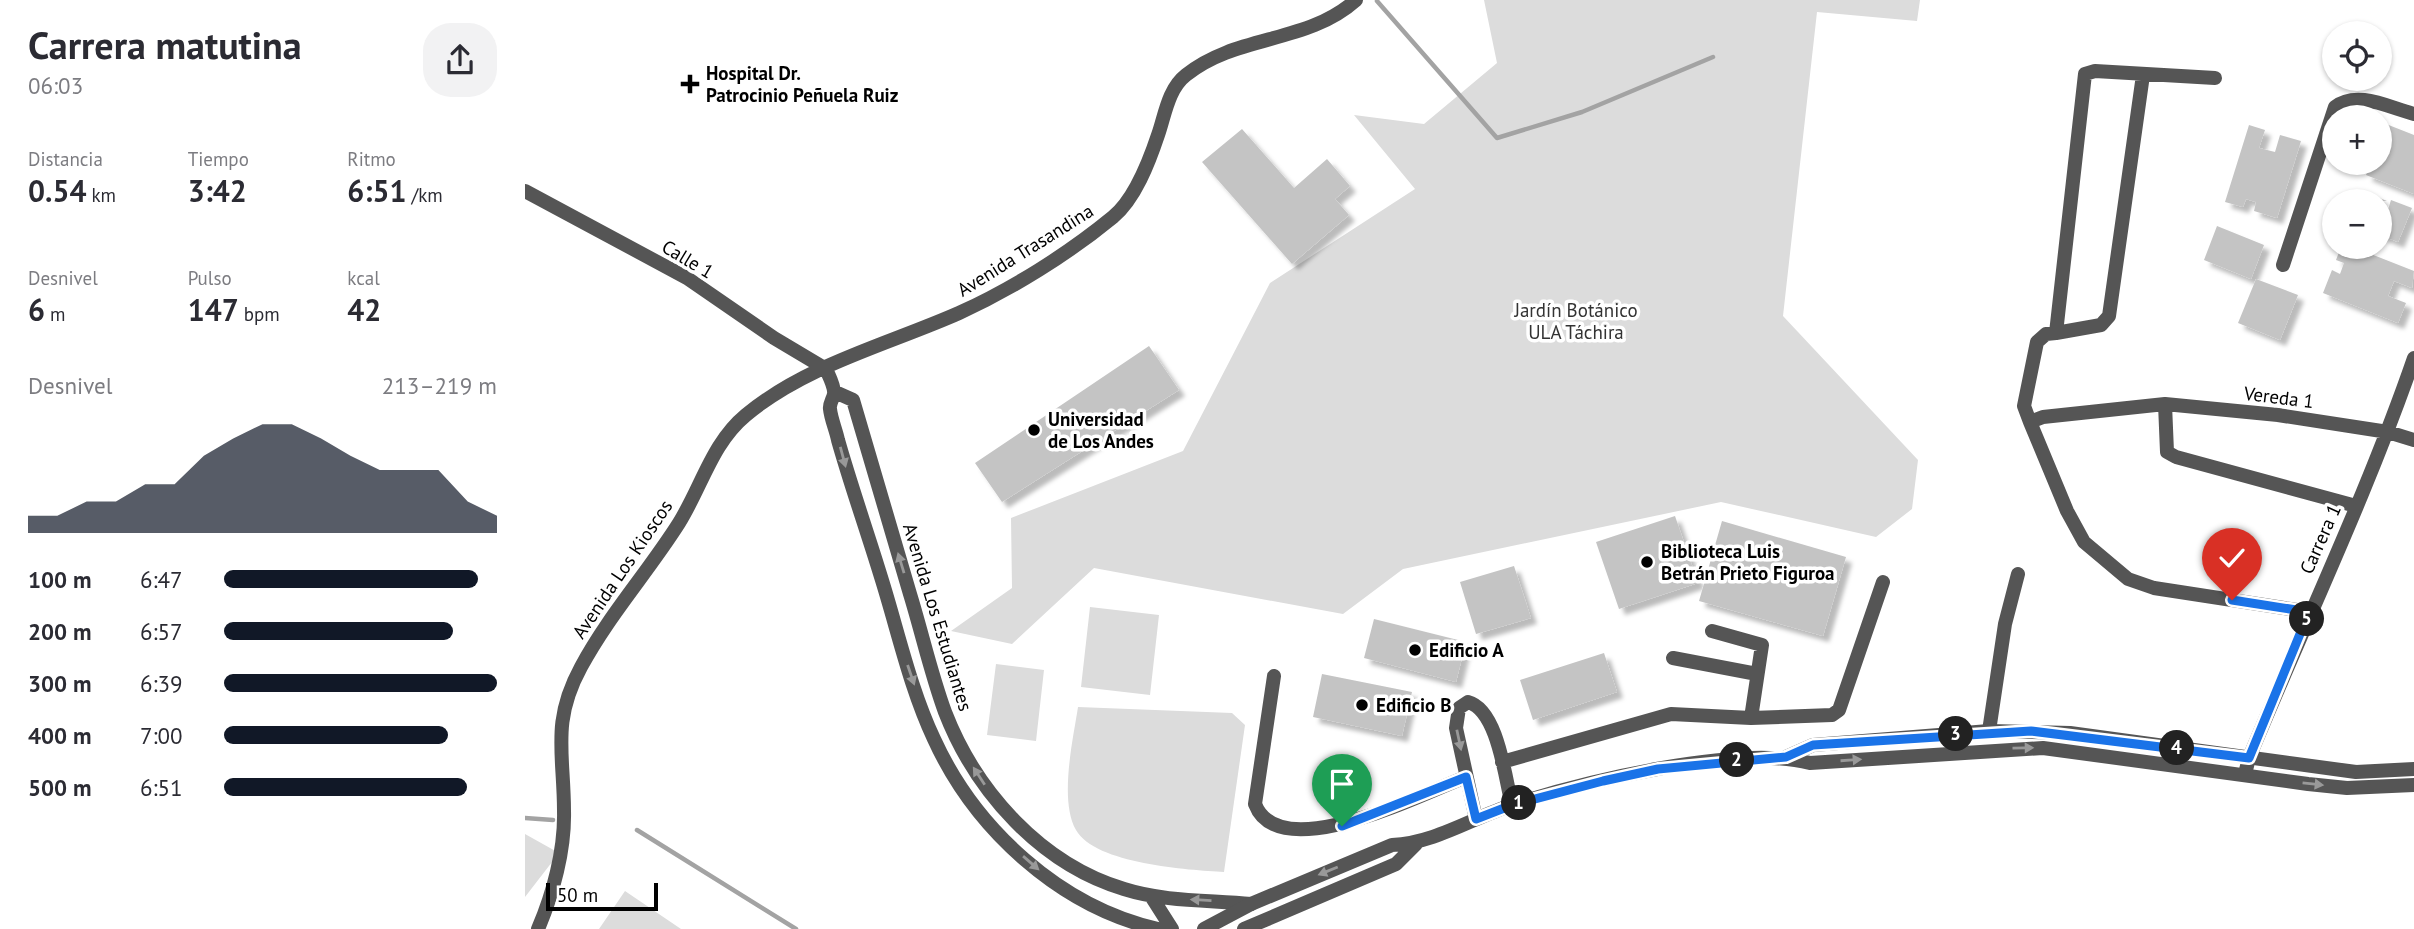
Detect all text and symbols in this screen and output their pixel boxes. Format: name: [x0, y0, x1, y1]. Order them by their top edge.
text: Carrera matutina: [28, 20, 302, 69]
map controls: [2322, 21, 2392, 259]
button: locate: [2322, 21, 2392, 91]
button: share: [423, 23, 497, 97]
place label: Hospital Dr. Patrocinio Peñuela Ruiz: [706, 61, 899, 107]
text: 06:03: [28, 71, 83, 100]
marker: Hospital Dr. Patrocinio Peñuela Ruiz: [680, 74, 700, 94]
button: +: [2322, 105, 2392, 175]
text: Distancia: [28, 147, 103, 171]
text: Tiempo: [188, 147, 249, 171]
text: Ritmo: [347, 147, 396, 171]
text: 0.54: [28, 171, 86, 210]
text: 3:42: [188, 171, 247, 210]
text: 6:51: [347, 171, 406, 210]
text: km: [86, 183, 116, 207]
text: /km: [406, 183, 443, 207]
button: −: [2322, 189, 2392, 259]
street label: Avenida Trasandina: [952, 198, 1098, 302]
street label: Calle 1: [658, 234, 718, 284]
text: Desnivel: [28, 266, 98, 290]
text: Pulso: [188, 266, 232, 290]
text: kcal: [347, 266, 380, 290]
text: 6: [28, 290, 45, 329]
text: 147: [188, 290, 239, 329]
text: 42: [347, 290, 381, 329]
park label: Jardín Botánico ULA Táchira: [1513, 298, 1638, 344]
text: m: [45, 302, 66, 326]
text: bpm: [239, 302, 280, 326]
text: Desnivel: [28, 371, 112, 400]
text: 213–219 m: [382, 371, 497, 400]
street label: Vereda 1: [2242, 381, 2315, 413]
place label: Universidad de Los Andes: [1048, 407, 1154, 453]
marker: Universidad de Los Andes: [1026, 422, 1042, 438]
one-way arrow: [838, 447, 849, 469]
street label: Avenida Los Kioscos: [567, 495, 677, 643]
street label: Carrera 1: [2294, 500, 2346, 578]
street label: Avenida Los Estudiantes: [898, 520, 978, 714]
pin: [2202, 528, 2262, 600]
place label: Biblioteca Luis Betrán Prieto Figuroa: [1661, 539, 1835, 585]
icon: check: [2213, 539, 2251, 577]
one-way arrow: [896, 553, 906, 574]
marker: Biblioteca Luis Betrán Prieto Figuroa: [1639, 554, 1655, 570]
text: 100 m: [28, 565, 91, 594]
text: 6:47: [140, 565, 183, 594]
pin: 5: [2289, 602, 2325, 636]
text: 5: [2301, 606, 2312, 630]
text: 200 m: [28, 617, 91, 646]
text: 6:57: [140, 617, 183, 646]
place label: Edificio A: [1429, 638, 1504, 662]
marker: Edificio A: [1407, 642, 1423, 658]
one-way arrow: [906, 664, 917, 685]
text: 300 m: [28, 669, 91, 698]
text: 6:39: [140, 669, 183, 698]
place label: Edificio B: [1376, 693, 1451, 717]
marker: Edificio B: [1354, 697, 1370, 713]
pin: 3: [1939, 716, 1973, 752]
text: 400 m: [28, 721, 91, 750]
text: 7:00: [140, 721, 183, 750]
text: 3: [1950, 721, 1961, 745]
one-way arrow: [1453, 729, 1464, 751]
pin: 4: [2159, 730, 2195, 766]
text: 4: [2171, 735, 2182, 759]
pin: 2: [1719, 742, 1755, 778]
one-way arrow: [2012, 743, 2034, 754]
text: 2: [1731, 747, 1742, 771]
pin: [1312, 754, 1372, 826]
one-way arrow: [1841, 754, 1863, 765]
icon: arrive: [1323, 765, 1361, 803]
one-way arrow: [972, 766, 985, 786]
text: 500 m: [28, 773, 91, 802]
text: 6:51: [140, 773, 183, 802]
one-way arrow: [2302, 779, 2324, 790]
pin: 1: [1501, 786, 1537, 820]
text: 1: [1513, 790, 1524, 814]
one-way arrow: [1022, 855, 1039, 870]
one-way arrow: [1318, 865, 1339, 876]
scale bar: [546, 880, 658, 912]
text: 50 m: [557, 883, 598, 907]
one-way arrow: [1189, 895, 1211, 906]

